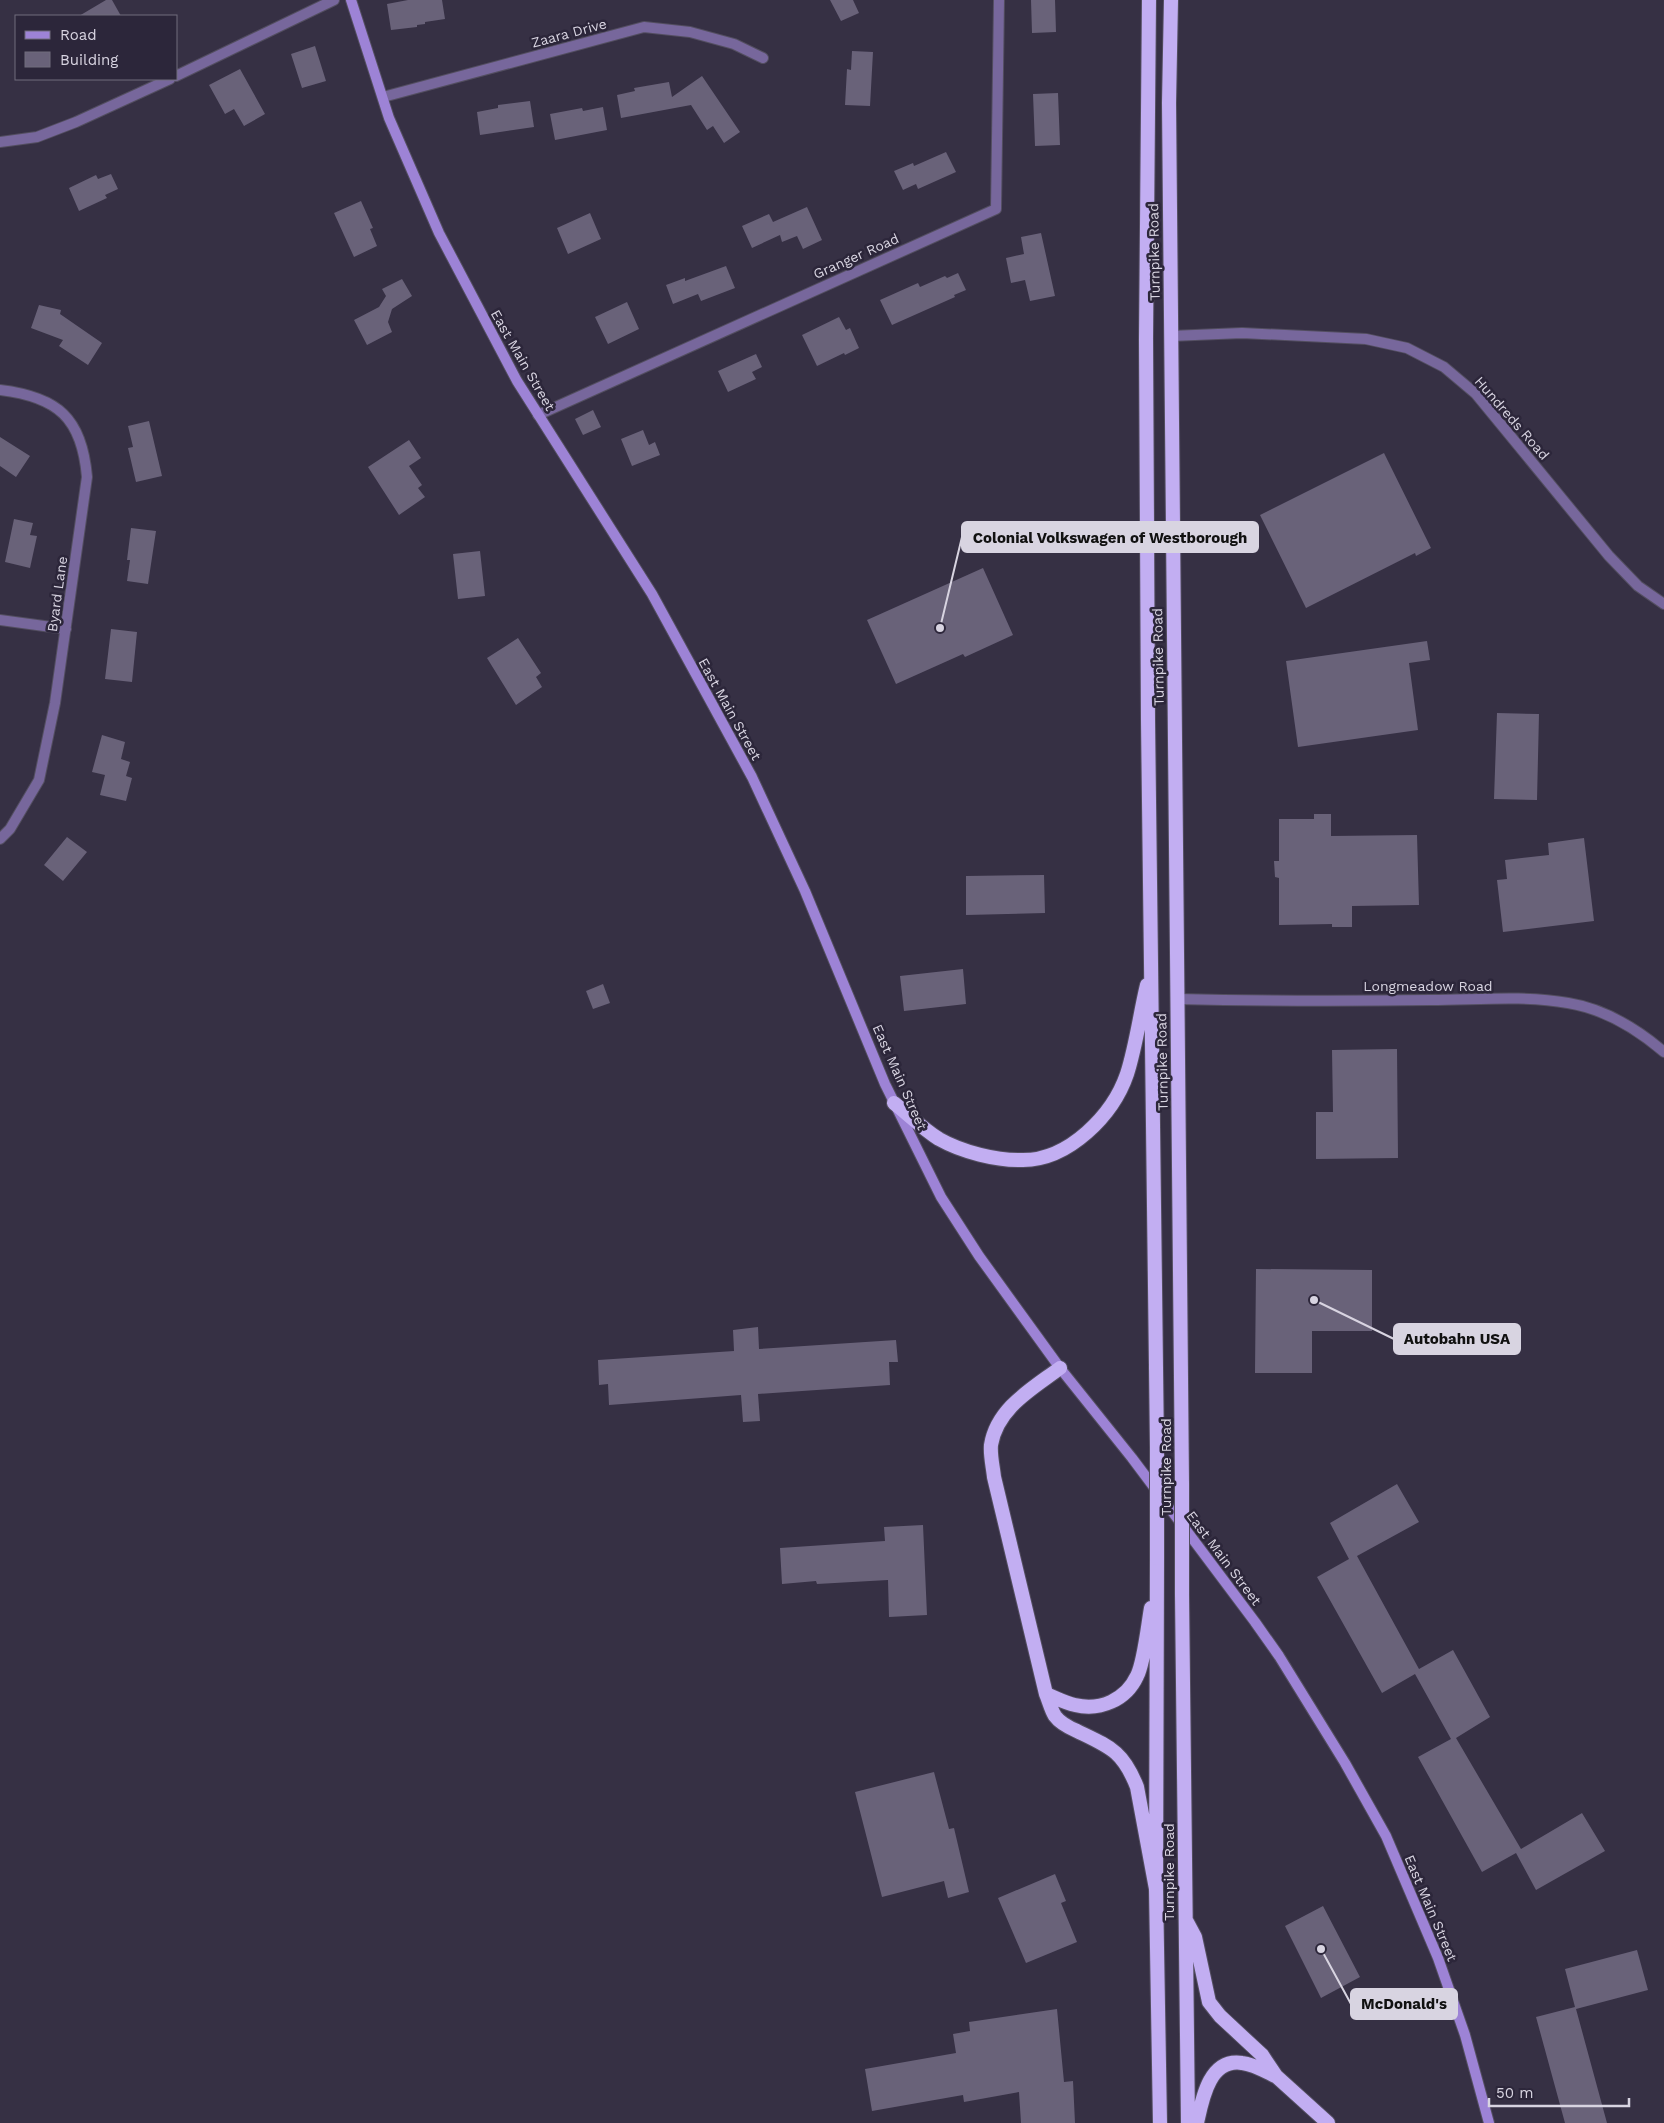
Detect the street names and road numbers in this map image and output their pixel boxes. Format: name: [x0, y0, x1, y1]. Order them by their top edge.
street label: Zaara Drive: [530, 15, 608, 51]
street label: Turnpike Road: [1145, 203, 1163, 301]
street label: Granger Road: [811, 230, 901, 282]
street label: East Main Street: [488, 307, 558, 413]
street label: Hundreds Road: [1472, 373, 1552, 463]
street label: Byard Lane: [44, 555, 70, 633]
street label: Turnpike Road: [1149, 608, 1167, 706]
street label: East Main Street: [695, 655, 765, 763]
street label: Longmeadow Road: [1363, 978, 1493, 994]
street label: Turnpike Road: [1153, 1013, 1171, 1111]
street label: East Main Street: [870, 1022, 931, 1132]
street label: Turnpike Road: [1158, 1418, 1174, 1516]
street label: East Main Street: [1183, 1508, 1265, 1608]
street label: Turnpike Road: [1161, 1823, 1177, 1921]
street label: East Main Street: [1401, 1852, 1461, 1964]

